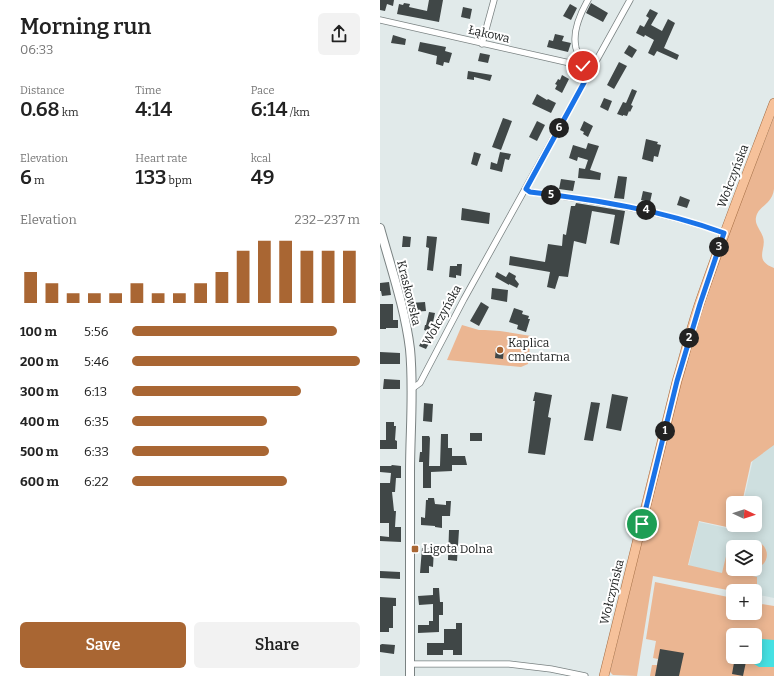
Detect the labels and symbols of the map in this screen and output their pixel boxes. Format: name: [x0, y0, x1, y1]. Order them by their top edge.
street label: Łąkowa: [467, 22, 512, 46]
pin: [566, 49, 600, 83]
pin: 6: [549, 118, 569, 138]
street label: Wołczyńska: [715, 142, 752, 210]
pin: 5: [541, 185, 561, 205]
pin: 4: [636, 200, 656, 220]
pin: 3: [709, 237, 729, 257]
street label: Kraskowska: [394, 259, 424, 327]
street label: Wołczyńska: [420, 282, 464, 348]
pin: 2: [679, 328, 699, 348]
place label: Kaplica cmentarna: [508, 336, 570, 364]
marker: Kaplica cmentarna: [495, 345, 505, 355]
pin: 1: [655, 421, 675, 441]
north arrow: [726, 496, 762, 532]
pin: [625, 507, 659, 541]
place label: Ligota Dolna: [423, 542, 493, 556]
marker: Ligota Dolna: [410, 544, 420, 554]
street label: Wołczyńska: [597, 558, 627, 626]

